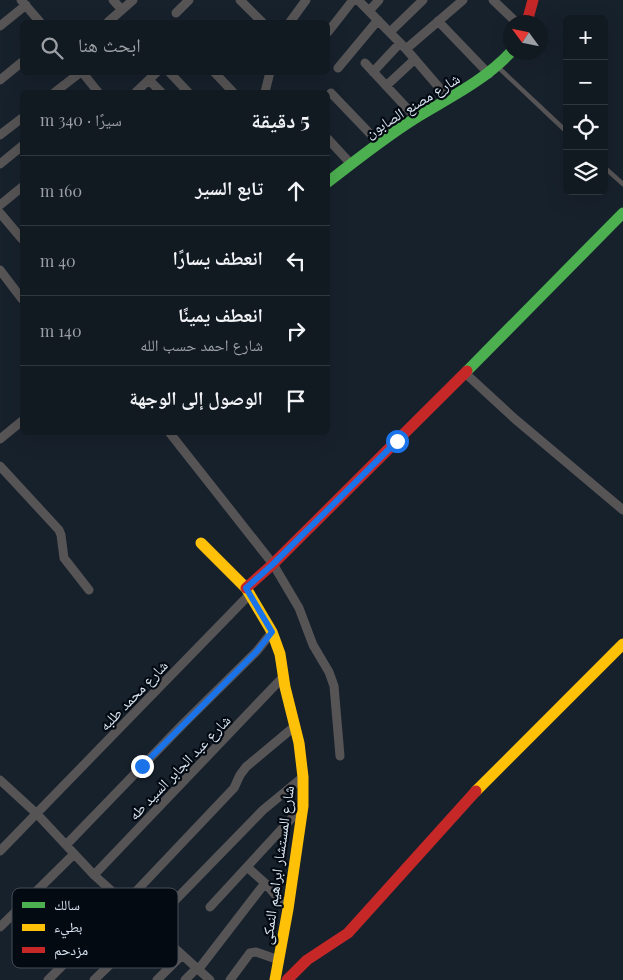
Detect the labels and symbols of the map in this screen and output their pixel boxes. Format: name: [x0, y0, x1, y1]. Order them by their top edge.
north arrow: [503, 15, 548, 60]
street label: شارع مصنع الصابون: [361, 68, 464, 143]
route start: [386, 430, 409, 453]
street label: شارع محمد طلبه: [94, 655, 173, 735]
street label: شارع عبد الجابر السيد طه: [123, 710, 235, 825]
route end: [131, 755, 154, 778]
street label: شارع المستشار ابراهيم النمكى: [256, 784, 299, 946]
legend: [12, 888, 178, 968]
text: سالك: [54, 895, 80, 914]
text: بطيء: [54, 917, 83, 939]
text: مزدحم: [54, 940, 88, 960]

